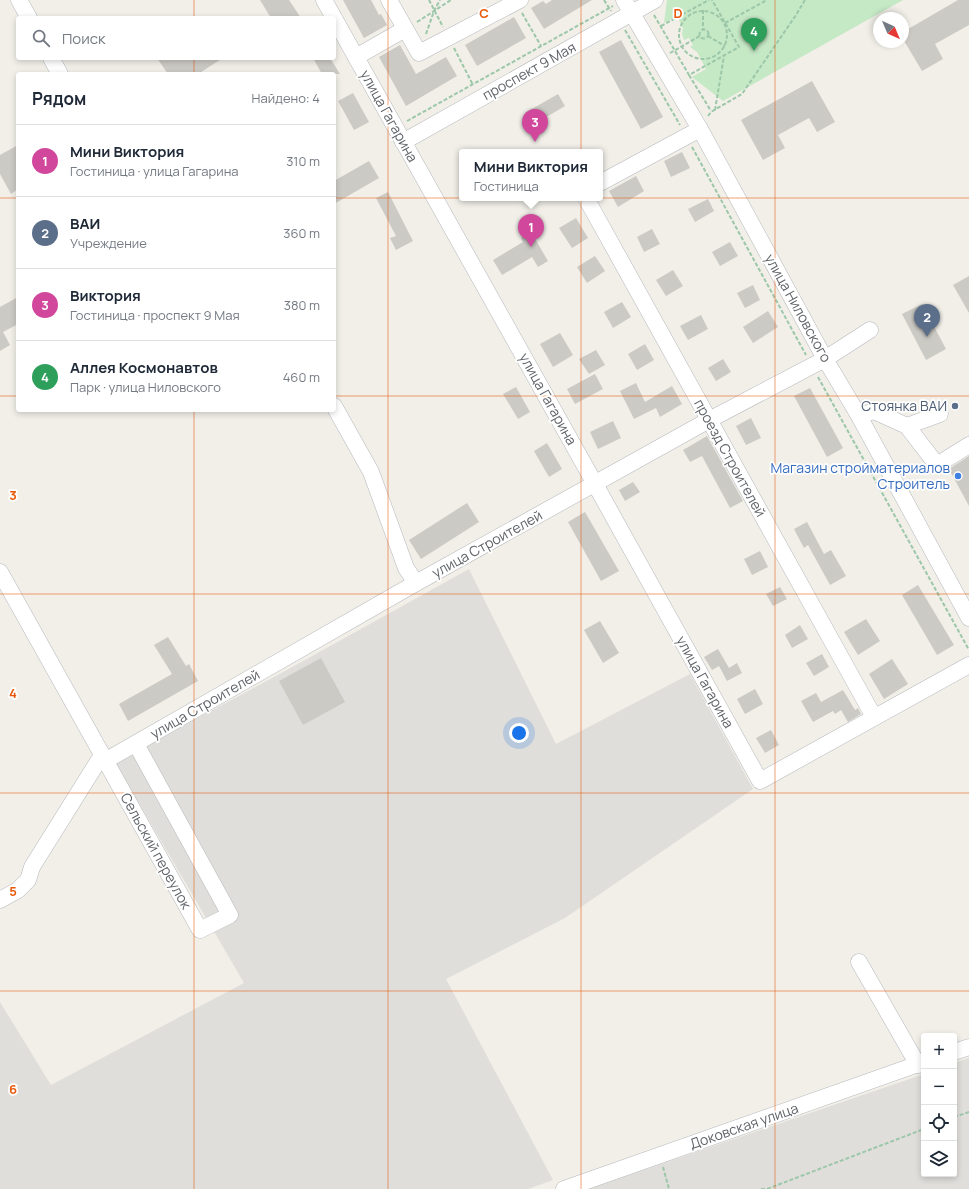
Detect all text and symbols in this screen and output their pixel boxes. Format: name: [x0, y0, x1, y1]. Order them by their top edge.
text: C: [479, 4, 489, 22]
text: D: [673, 4, 683, 22]
north arrow: [873, 12, 909, 48]
search box: [16, 16, 336, 60]
pin: 4: [741, 18, 767, 51]
icon: search: [30, 27, 52, 49]
text: Поиск: [62, 28, 106, 49]
street label: проспект 9 Мая: [479, 37, 579, 104]
street label: улица Гагарина: [356, 66, 423, 165]
text: Рядом: [32, 87, 86, 110]
text: Найдено: 4: [252, 89, 320, 107]
pin: 3: [522, 109, 548, 142]
text: Мини Виктория: [70, 141, 184, 162]
popup: [459, 149, 603, 201]
text: 1: [42, 152, 48, 170]
text: 310 m: [286, 152, 320, 170]
text: Мини Виктория: [474, 156, 588, 177]
text: Гостиница · улица Гагарина: [70, 162, 239, 180]
text: Гостиница: [474, 177, 539, 195]
text: ВАИ: [70, 213, 100, 234]
pin: 1: [518, 214, 544, 247]
text: 2: [41, 224, 49, 242]
text: 360 m: [283, 224, 320, 242]
text: Учреждение: [70, 234, 147, 252]
street label: улица Ниловского: [761, 250, 836, 365]
text: Виктория: [70, 285, 141, 306]
text: 3: [41, 296, 49, 314]
text: 380 m: [284, 296, 320, 314]
pin: 2: [914, 304, 940, 337]
text: Гостиница · проспект 9 Мая: [70, 306, 240, 324]
street label: улица Гагарина: [515, 349, 582, 448]
text: Аллея Космонавтов: [70, 357, 218, 378]
text: 4: [41, 368, 49, 386]
text: 460 m: [283, 368, 320, 386]
text: Парк · улица Ниловского: [70, 378, 221, 396]
street label: проезд Строителей: [690, 395, 771, 520]
place label: Стоянка ВАИ: [861, 396, 947, 415]
marker: Стоянка ВАИ: [950, 401, 960, 411]
place label: Магазин стройматериалов Строитель: [771, 458, 951, 493]
marker: Магазин стройматериалов Строитель: [953, 471, 963, 481]
text: 3: [9, 486, 17, 504]
street label: улица Строителей: [428, 505, 545, 582]
street label: улица Гагарина: [672, 632, 739, 731]
street label: улица Строителей: [147, 664, 263, 743]
text: 4: [9, 684, 17, 702]
your location: [509, 723, 529, 743]
street label: Сельский переулок: [117, 789, 197, 913]
text: 5: [9, 882, 17, 900]
map controls: [921, 1033, 957, 1177]
button: +: [921, 1033, 957, 1069]
button: −: [921, 1069, 957, 1105]
text: 6: [9, 1080, 17, 1098]
street label: Доковская улица: [687, 1098, 801, 1153]
button: locate: [921, 1105, 957, 1141]
button: layers: [921, 1141, 957, 1177]

